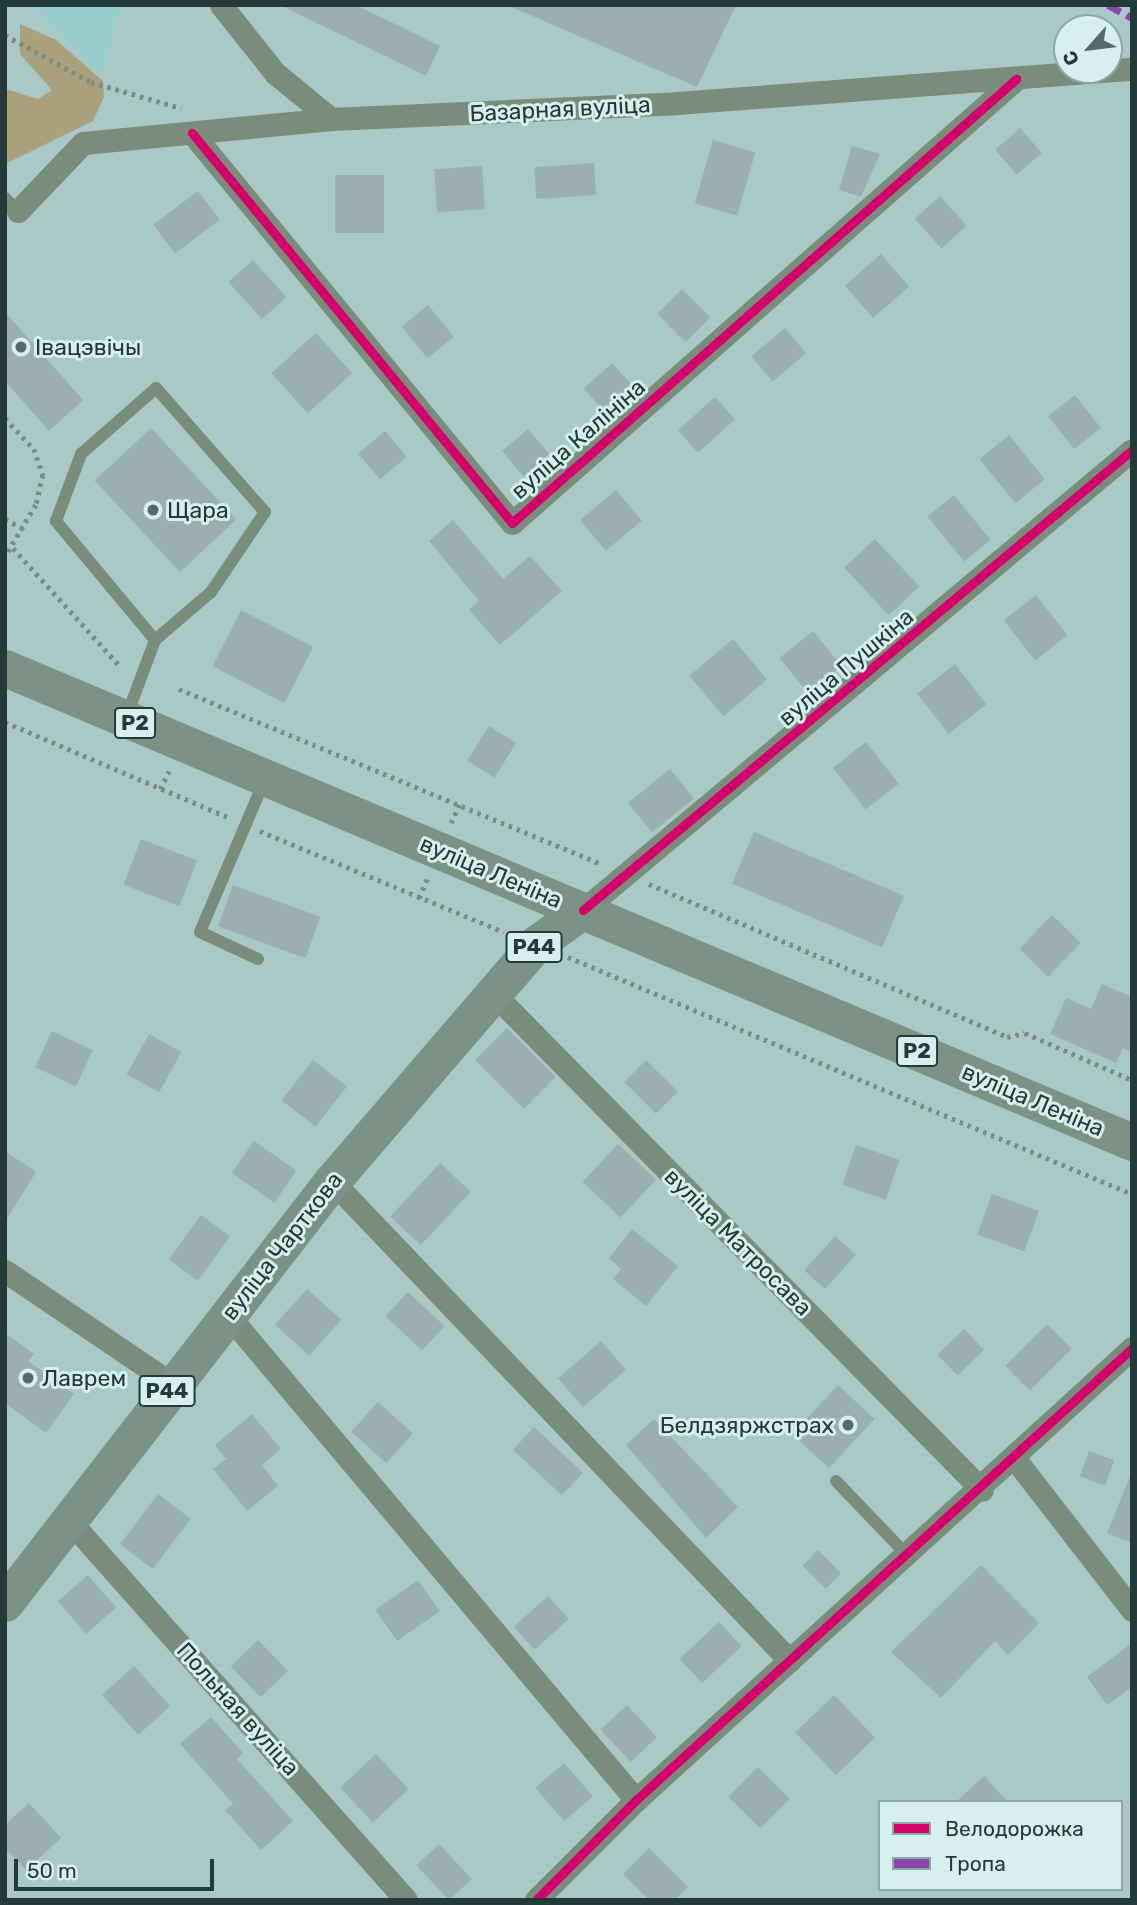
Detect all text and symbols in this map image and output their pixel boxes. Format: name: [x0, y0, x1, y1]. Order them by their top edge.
north arrow: [1053, 14, 1123, 84]
text: С: [1057, 47, 1084, 69]
street label: Базарная вуліца: [469, 90, 651, 128]
place label: Івацэвічы: [35, 333, 141, 361]
marker: Івацэвічы: [13, 339, 29, 355]
street label: вуліца Калініна: [505, 373, 651, 505]
place label: Щара: [167, 496, 229, 524]
marker: Щара: [145, 502, 161, 518]
street label: вуліца Пушкіна: [773, 602, 919, 732]
road number: Р2: [114, 706, 156, 740]
street label: вуліца Леніна: [416, 830, 566, 914]
road number: Р44: [504, 930, 564, 964]
road number: Р2: [896, 1034, 938, 1068]
street label: вуліца Леніна: [958, 1058, 1108, 1142]
street label: вуліца Матросава: [659, 1163, 817, 1321]
street label: вуліца Чарткова: [216, 1167, 348, 1325]
place label: Лаврем: [42, 1364, 126, 1392]
marker: Лаврем: [20, 1370, 36, 1386]
road number: Р44: [137, 1374, 197, 1408]
place label: Белдзяржстрах: [660, 1411, 834, 1439]
marker: Белдзяржстрах: [840, 1417, 856, 1433]
street label: Польная вуліца: [171, 1637, 305, 1781]
legend: [878, 1800, 1123, 1891]
text: Велодорожка: [945, 1816, 1084, 1841]
scale bar: [18, 1846, 217, 1890]
text: Тропа: [945, 1851, 1006, 1876]
text: 50 m: [27, 1858, 77, 1883]

